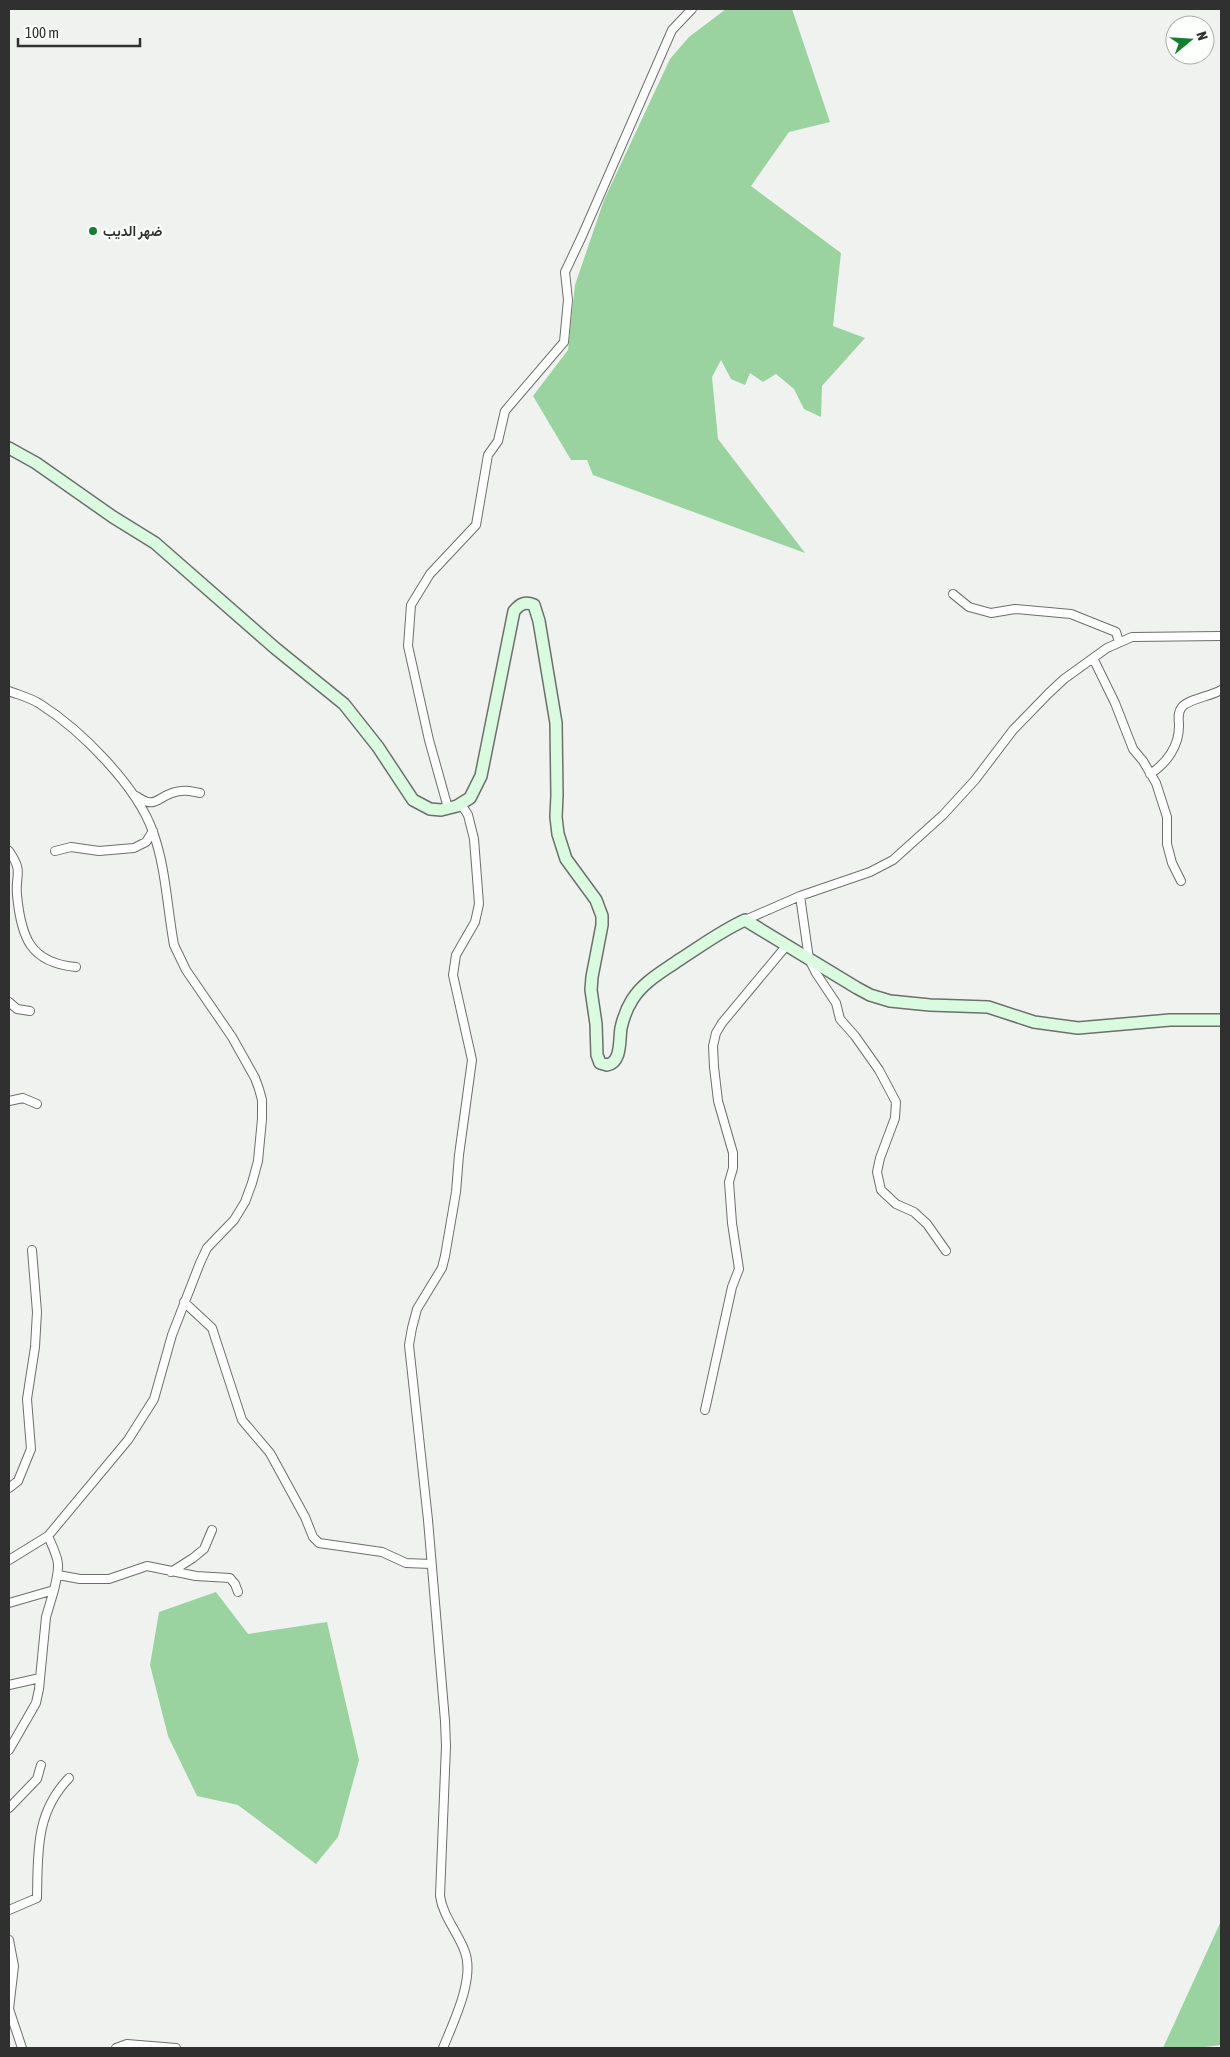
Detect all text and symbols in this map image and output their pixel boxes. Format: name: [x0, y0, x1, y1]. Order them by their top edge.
scale bar: [18, 15, 140, 47]
north arrow: [1165, 15, 1215, 65]
text: 100 m: [25, 24, 59, 41]
text: N: [1193, 30, 1211, 42]
place label: ضهر الديب: [103, 223, 163, 240]
marker: ضهر الديب: [87, 225, 99, 237]

